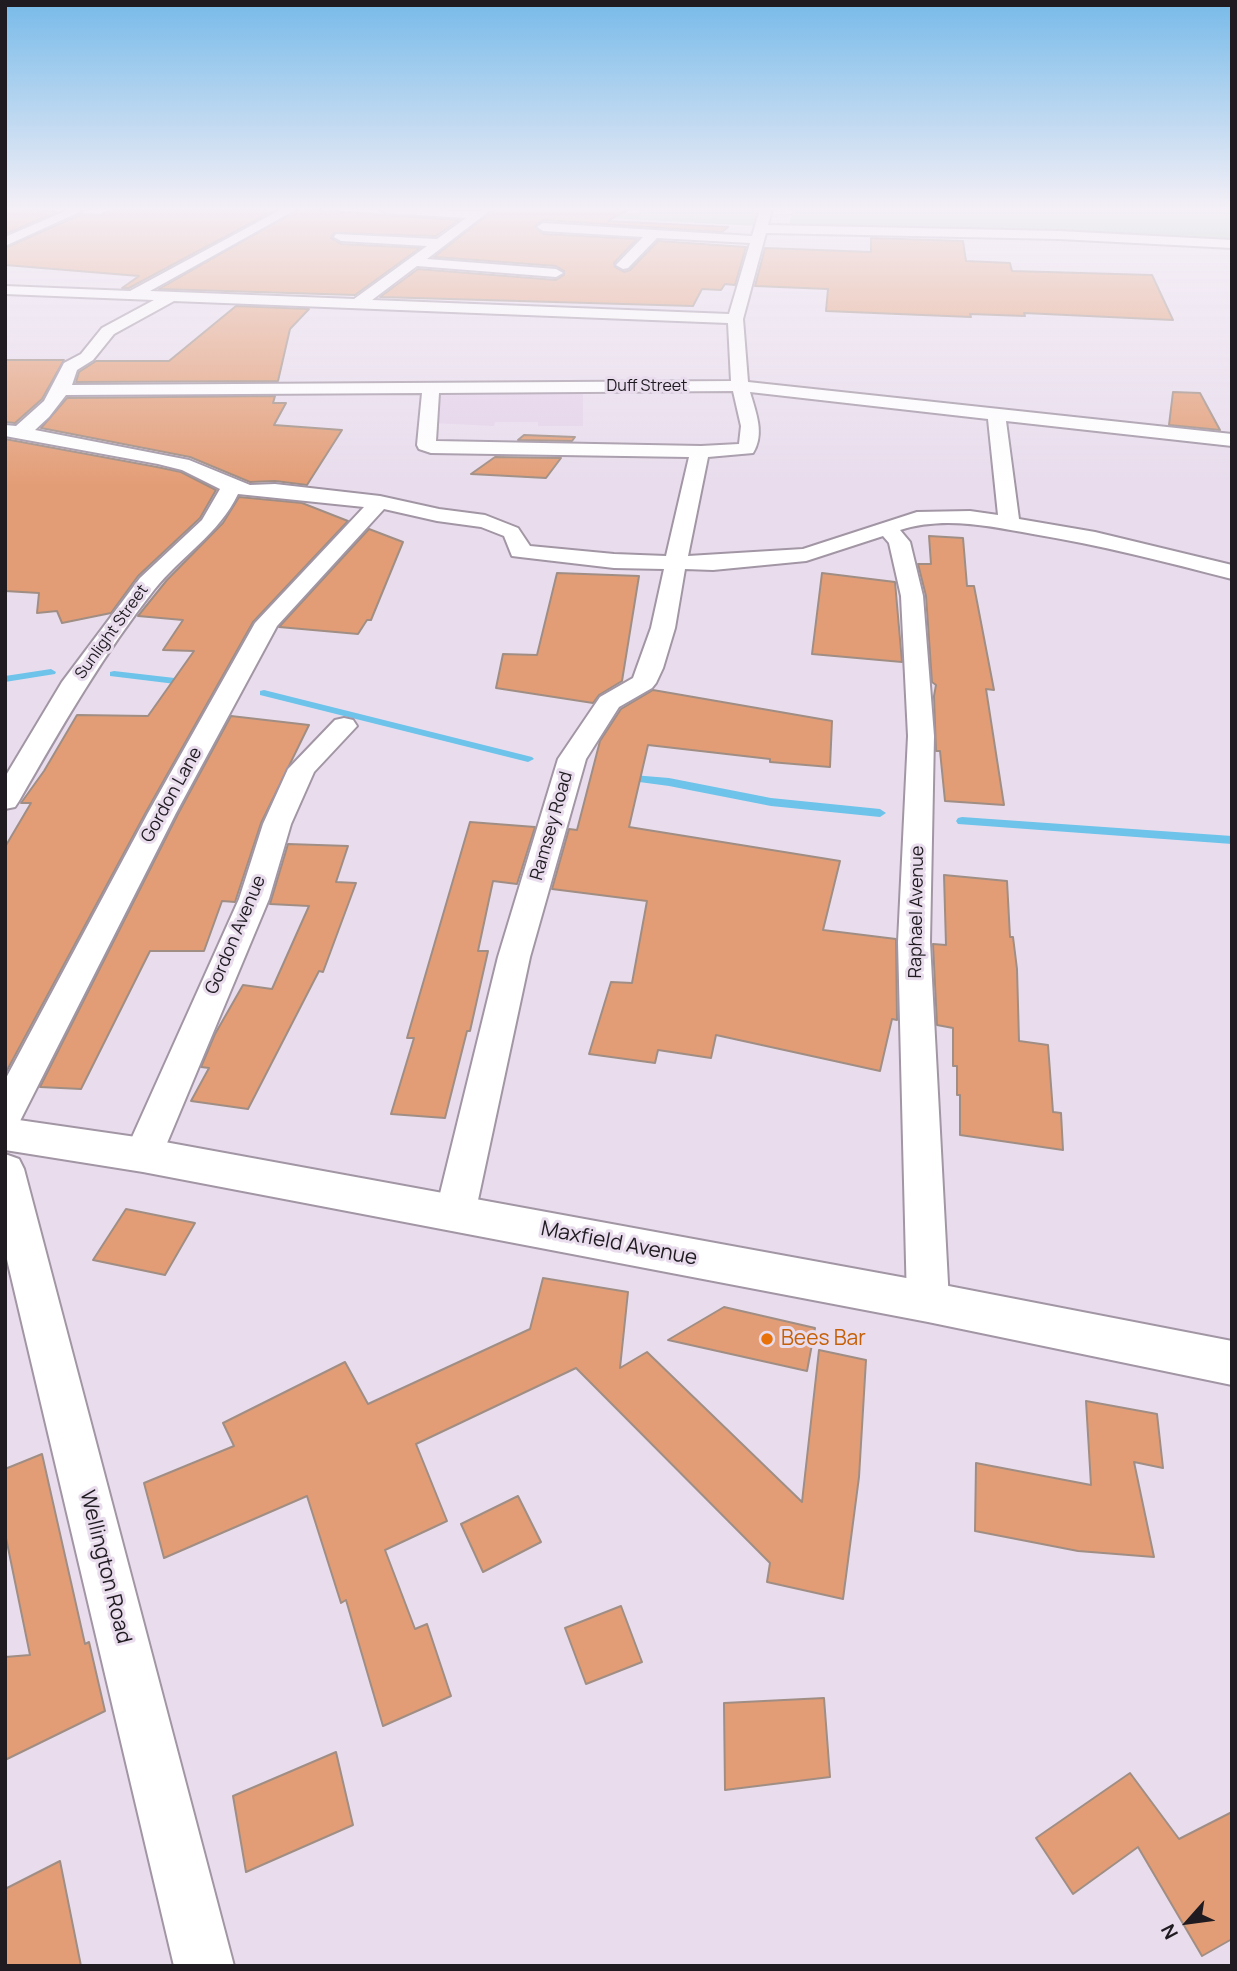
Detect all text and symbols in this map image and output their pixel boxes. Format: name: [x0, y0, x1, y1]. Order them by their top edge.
street label: Duff Street: [606, 377, 688, 397]
street label: Sunlight Street: [71, 581, 153, 683]
street label: Gordon Lane: [137, 744, 207, 846]
street label: Ramsey Road: [526, 769, 578, 883]
street label: Raphael Avenue: [905, 846, 929, 978]
street label: Gordon Avenue: [201, 872, 271, 998]
street label: Maxfield Avenue: [539, 1216, 699, 1272]
place label: Bees Bar: [781, 1326, 866, 1352]
marker: Bees Bar: [759, 1331, 775, 1347]
street label: Wellington Road: [74, 1488, 136, 1646]
north arrow: [1153, 1887, 1223, 1957]
text: N: [1155, 1920, 1184, 1944]

